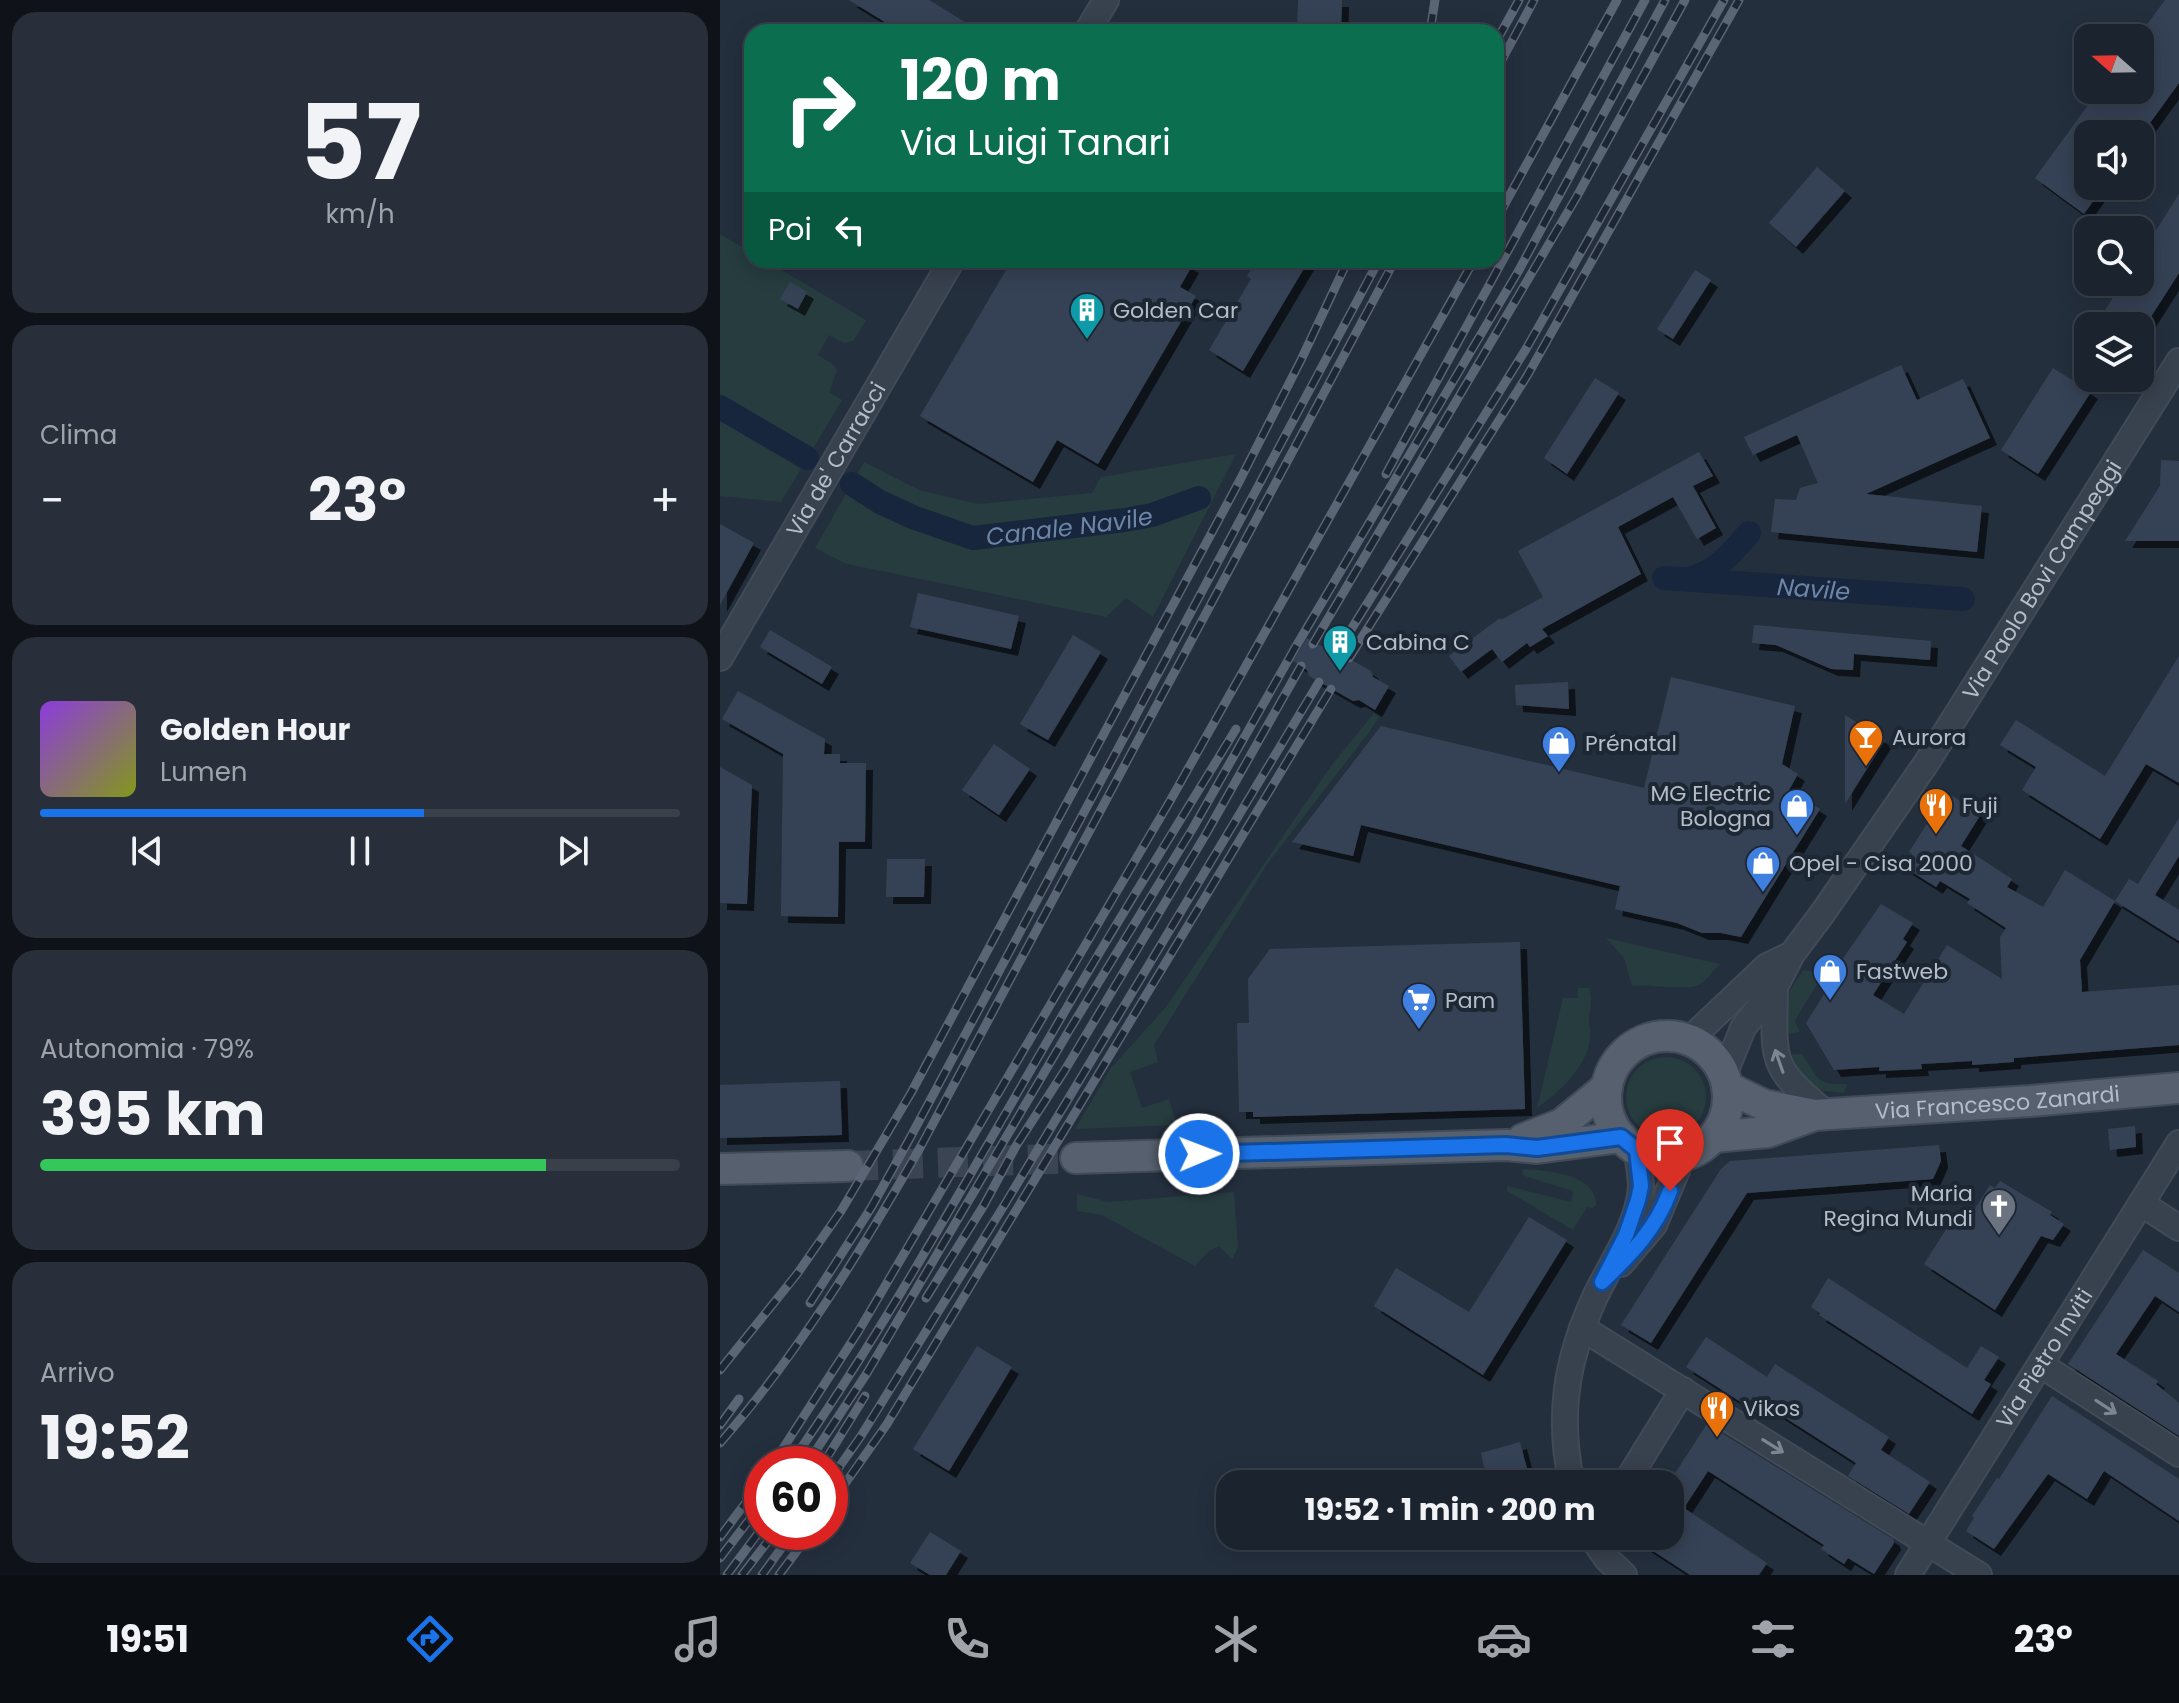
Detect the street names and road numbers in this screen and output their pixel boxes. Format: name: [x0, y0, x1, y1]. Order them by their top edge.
street label: Via de' Carracci: [779, 376, 893, 542]
street label: Via Paolo Bovi Campeggi: [1955, 454, 2129, 705]
street label: Via Francesco Zanardi: [1874, 1078, 2121, 1127]
street label: Via Pietro Inviti: [1988, 1282, 2100, 1434]

